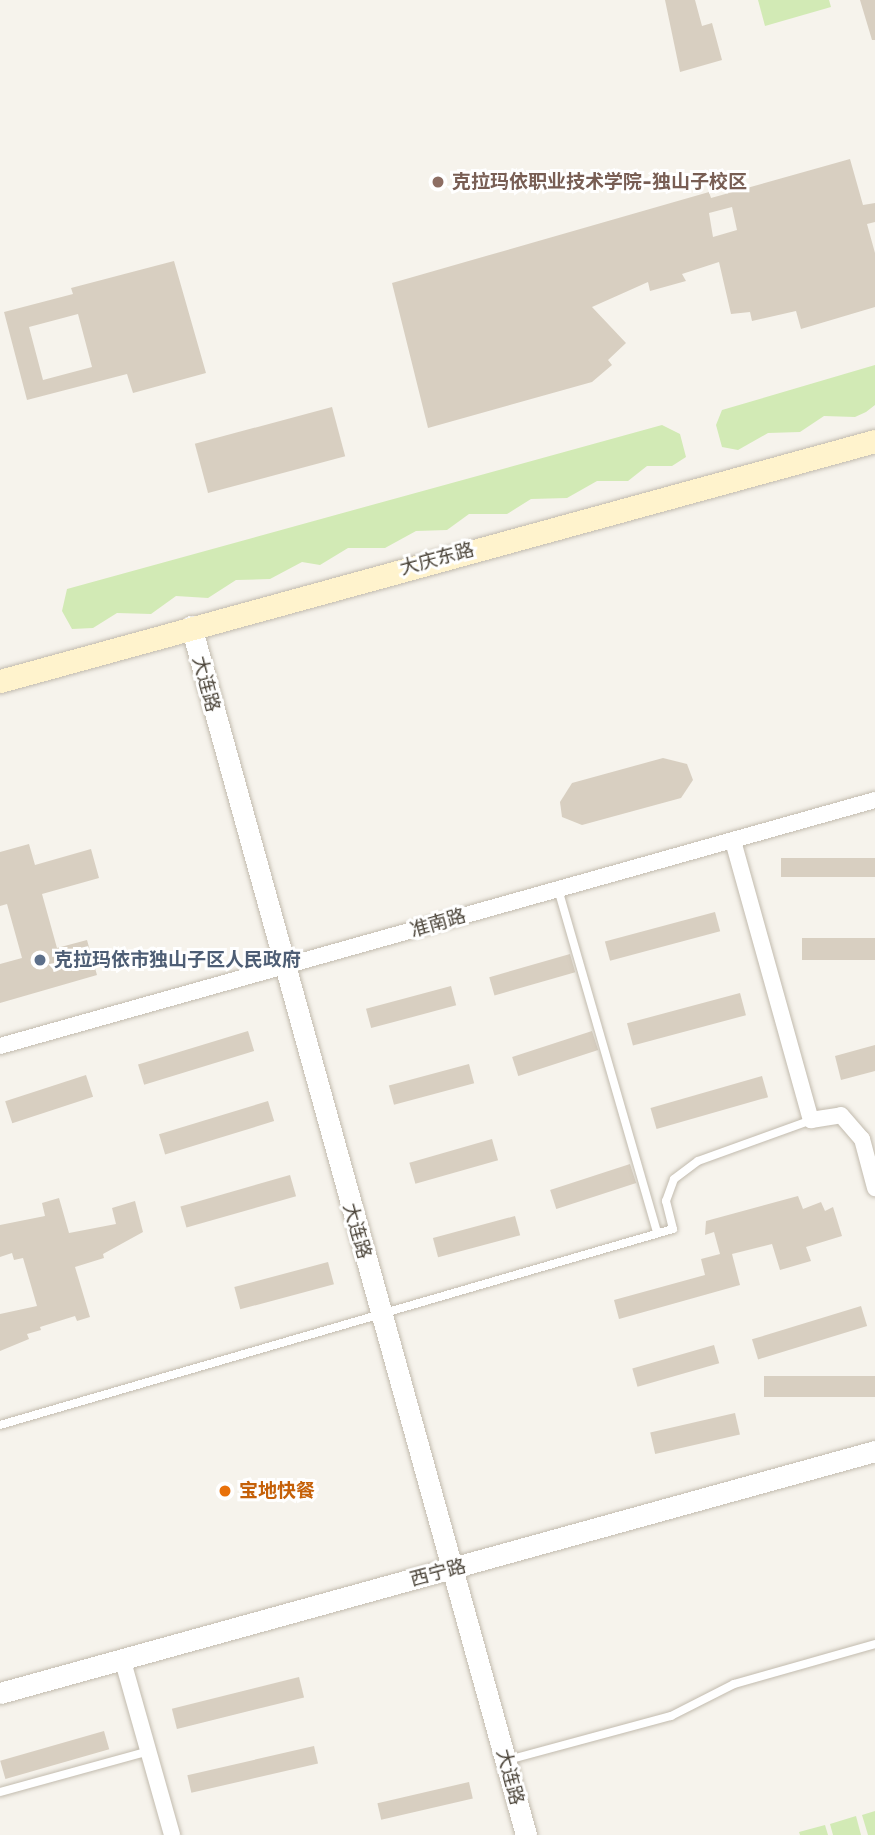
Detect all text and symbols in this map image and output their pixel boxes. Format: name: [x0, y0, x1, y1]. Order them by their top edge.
place label: 克拉玛依职业技术学院-独山子校区: [452, 171, 747, 193]
marker: 克拉玛依职业技术学院-独山子校区: [430, 174, 446, 190]
street label: 大庆东路: [397, 538, 477, 580]
street label: 大连路: [188, 654, 224, 714]
street label: 准南路: [407, 904, 469, 942]
place label: 克拉玛依市独山子区人民政府: [54, 949, 301, 971]
marker: 克拉玛依市独山子区人民政府: [32, 952, 48, 968]
street label: 大连路: [338, 1200, 376, 1262]
place label: 宝地快餐: [239, 1480, 315, 1502]
marker: 宝地快餐: [217, 1483, 233, 1499]
street label: 西宁路: [408, 1555, 468, 1591]
street label: 大连路: [492, 1747, 528, 1807]

